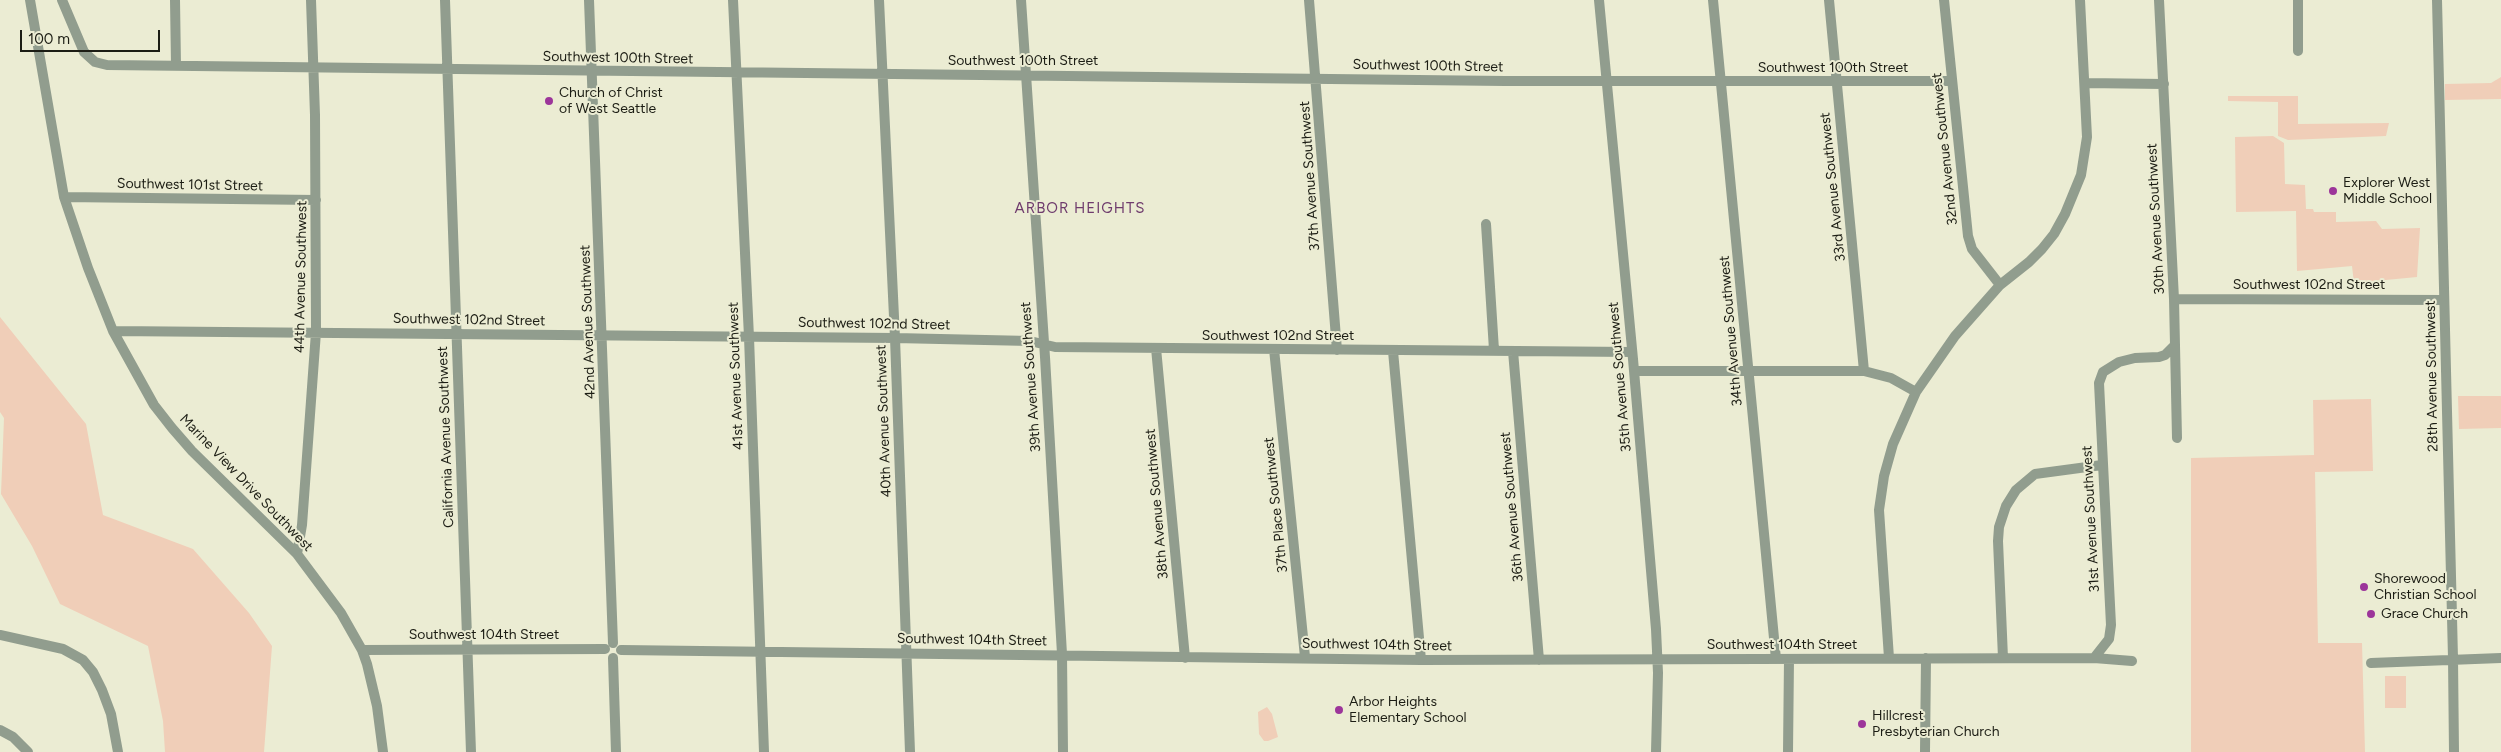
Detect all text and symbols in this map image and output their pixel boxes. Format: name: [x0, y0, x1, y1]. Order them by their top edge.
scale bar: [22, 20, 162, 52]
text: 100 m: [28, 30, 70, 48]
street label: Southwest 100th Street: [542, 48, 694, 68]
street label: Southwest 100th Street: [948, 53, 1098, 69]
street label: Southwest 100th Street: [1352, 56, 1504, 76]
street label: Southwest 100th Street: [1758, 60, 1908, 76]
street label: 32nd Avenue Southwest: [1929, 72, 1961, 226]
place label: Church of Christ of West Seattle: [559, 85, 663, 118]
marker: Church of Christ of West Seattle: [543, 95, 555, 107]
street label: 37th Avenue Southwest: [1296, 100, 1324, 252]
street label: 33rd Avenue Southwest: [1817, 111, 1849, 263]
street label: 30th Avenue Southwest: [2144, 143, 2168, 295]
street label: Southwest 101st Street: [117, 175, 263, 195]
place label: Explorer West Middle School: [2343, 175, 2432, 208]
marker: Explorer West Middle School: [2327, 185, 2339, 197]
district label: ARBOR HEIGHTS: [1013, 200, 1147, 218]
street label: 44th Avenue Southwest: [291, 201, 311, 353]
street label: 42nd Avenue Southwest: [577, 244, 599, 400]
street label: 34th Avenue Southwest: [1716, 255, 1746, 407]
street label: Southwest 102nd Street: [2233, 277, 2385, 293]
street label: 28th Avenue Southwest: [2422, 300, 2442, 452]
street label: 39th Avenue Southwest: [1017, 301, 1045, 453]
street label: 35th Avenue Southwest: [1605, 301, 1635, 453]
street label: 41st Avenue Southwest: [725, 302, 747, 450]
street label: Southwest 102nd Street: [393, 310, 545, 330]
street label: Southwest 102nd Street: [798, 314, 950, 334]
street label: Southwest 102nd Street: [1202, 328, 1354, 344]
street label: 40th Avenue Southwest: [873, 344, 895, 498]
street label: California Avenue Southwest: [434, 346, 458, 528]
street label: Marine View Drive Southwest: [176, 411, 316, 555]
street label: 38th Avenue Southwest: [1142, 428, 1172, 580]
street label: 36th Avenue Southwest: [1497, 431, 1527, 583]
street label: 37th Place Southwest: [1261, 436, 1291, 574]
street label: 31st Avenue Southwest: [2079, 445, 2103, 593]
place label: Shorewood Christian School: [2374, 571, 2477, 604]
marker: Shorewood Christian School: [2358, 581, 2370, 593]
place label: Grace Church: [2381, 606, 2468, 622]
marker: Grace Church: [2365, 608, 2377, 620]
street label: Southwest 104th Street: [409, 627, 559, 643]
street label: Southwest 104th Street: [897, 630, 1047, 650]
street label: Southwest 104th Street: [1302, 635, 1452, 655]
street label: Southwest 104th Street: [1707, 637, 1857, 653]
place label: Arbor Heights Elementary School: [1349, 694, 1467, 726]
marker: Arbor Heights Elementary School: [1333, 704, 1345, 716]
place label: Hillcrest Presbyterian Church: [1872, 708, 1999, 740]
marker: Hillcrest Presbyterian Church: [1856, 718, 1868, 730]

